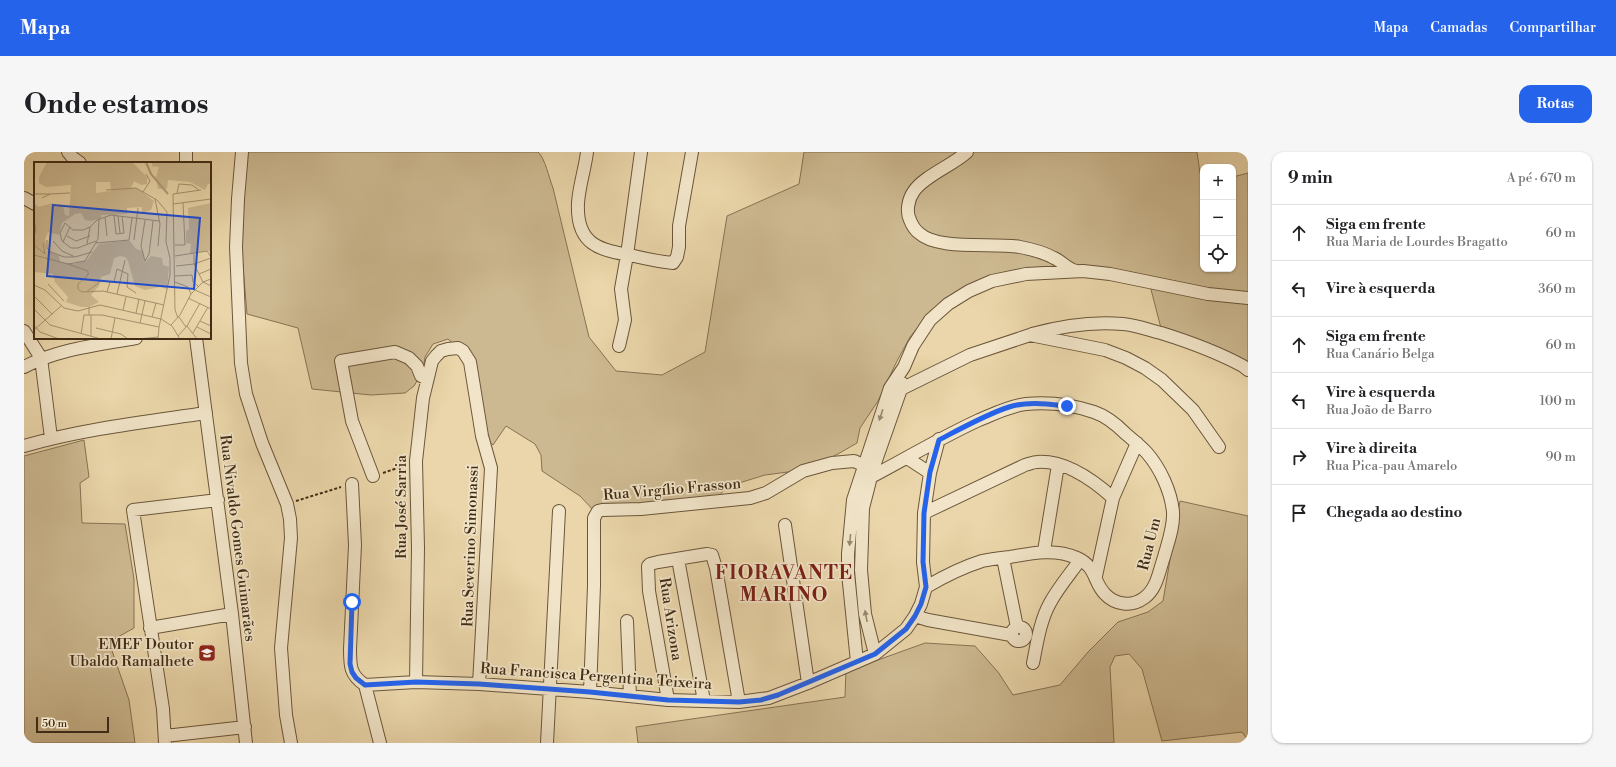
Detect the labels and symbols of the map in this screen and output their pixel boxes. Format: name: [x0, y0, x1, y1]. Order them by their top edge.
inset map: [34, 162, 211, 339]
route end: [1058, 397, 1076, 415]
one-way arrow: [878, 409, 884, 421]
street label: Rua Nivaldo Gomes Guimarães: [215, 433, 260, 643]
street label: Rua José Sarria: [392, 455, 411, 559]
street label: Rua Severino Simonassi: [458, 464, 483, 628]
street label: Rua Virgílio Frasson: [602, 474, 742, 505]
street label: Rua Um: [1134, 516, 1165, 572]
one-way arrow: [846, 534, 853, 546]
district label: FIORAVANTE MARINO: [715, 561, 853, 607]
street label: Rua Arizona: [655, 576, 687, 662]
route start: [343, 593, 361, 611]
one-way arrow: [863, 610, 869, 622]
place label: EMEF Doutor Ubaldo Ramalhete: [70, 635, 195, 671]
school or university icon: EMEF Doutor Ubaldo Ramalhete: [197, 643, 217, 663]
street label: Rua Francisca Pergentina Teixeira: [479, 659, 713, 694]
scale bar: [36, 715, 109, 734]

